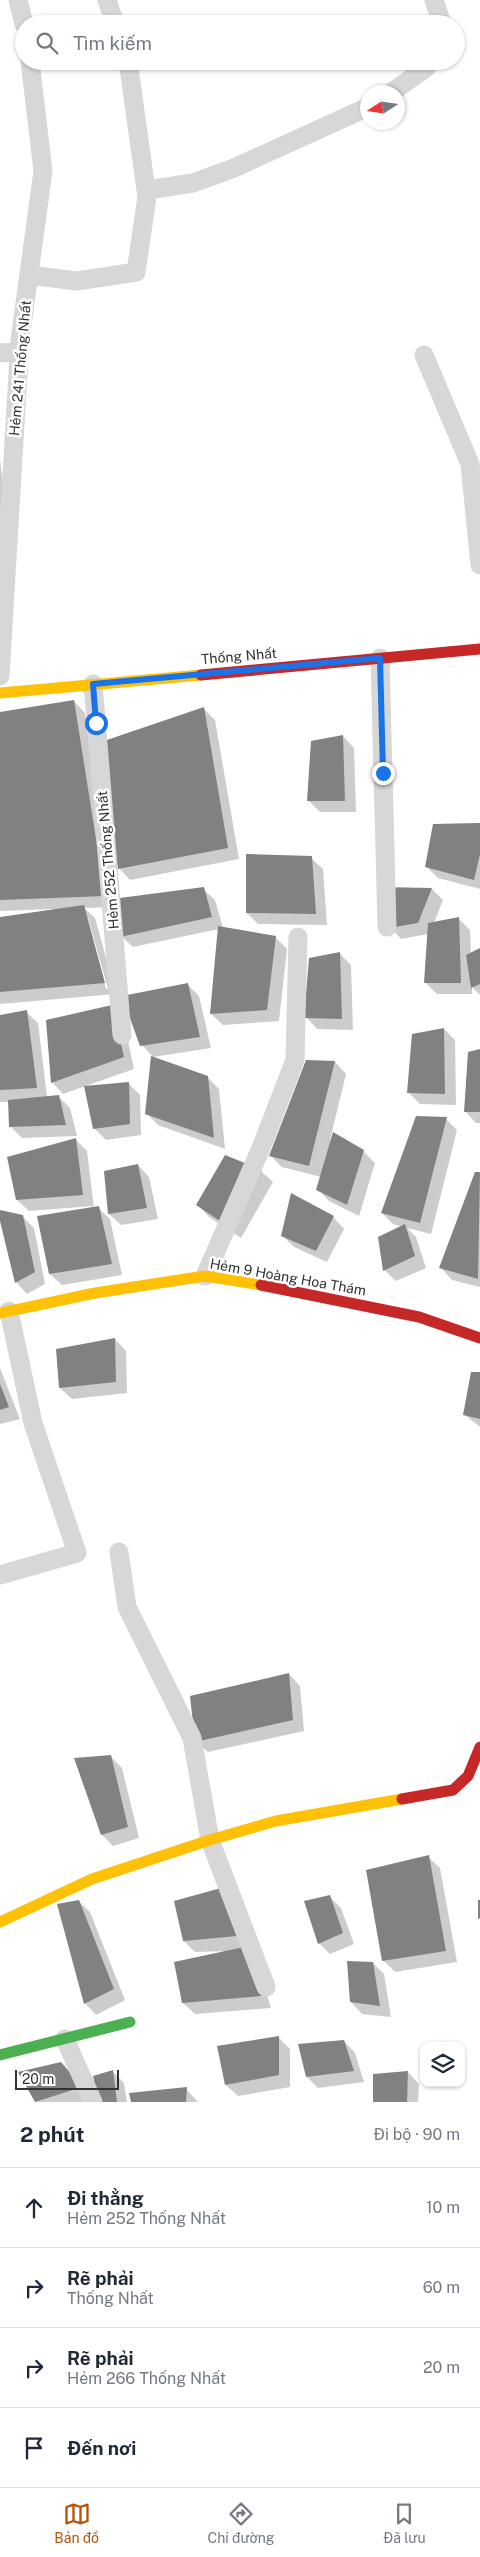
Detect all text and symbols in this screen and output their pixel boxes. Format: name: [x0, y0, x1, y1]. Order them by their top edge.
search box: [15, 15, 465, 70]
icon: search: [33, 29, 61, 57]
text: Tìm kiếm: [73, 32, 152, 54]
north arrow: [360, 85, 405, 130]
street label: Hẻm 241 Thống Nhất: [6, 299, 34, 437]
street label: Thống Nhất: [200, 645, 278, 667]
route start: [85, 712, 108, 735]
route end: [372, 762, 395, 785]
street label: Hẻm 252 Thống Nhất: [94, 790, 122, 930]
street label: Hẻm 9 Hoàng Hoa Thám: [209, 1255, 367, 1299]
map controls: [420, 2042, 465, 2087]
button: layers: [420, 2042, 465, 2087]
scale bar: [15, 2067, 119, 2090]
text: 20 m: [22, 2071, 54, 2087]
text: 2 phút: [20, 2122, 85, 2147]
text: Đi bộ · 90 m: [374, 2125, 460, 2144]
text: Đi thẳng: [67, 2187, 144, 2209]
icon: ahead: [20, 2194, 48, 2222]
text: 10 m: [426, 2198, 460, 2217]
text: Hẻm 252 Thống Nhất: [67, 2209, 226, 2228]
text: Rẽ phải: [67, 2267, 134, 2289]
icon: right: [20, 2274, 48, 2302]
text: 60 m: [423, 2278, 460, 2297]
text: Thống Nhất: [67, 2289, 154, 2308]
text: Rẽ phải: [67, 2347, 134, 2369]
icon: right: [20, 2354, 48, 2382]
text: 20 m: [423, 2358, 460, 2377]
text: Hẻm 266 Thống Nhất: [67, 2369, 226, 2388]
icon: arrive: [20, 2434, 48, 2462]
text: Đến nơi: [67, 2437, 136, 2459]
tab: Bản đồ: [54, 2500, 99, 2546]
tab: Chỉ đường: [208, 2500, 275, 2546]
tab: Đã lưu: [383, 2500, 426, 2546]

